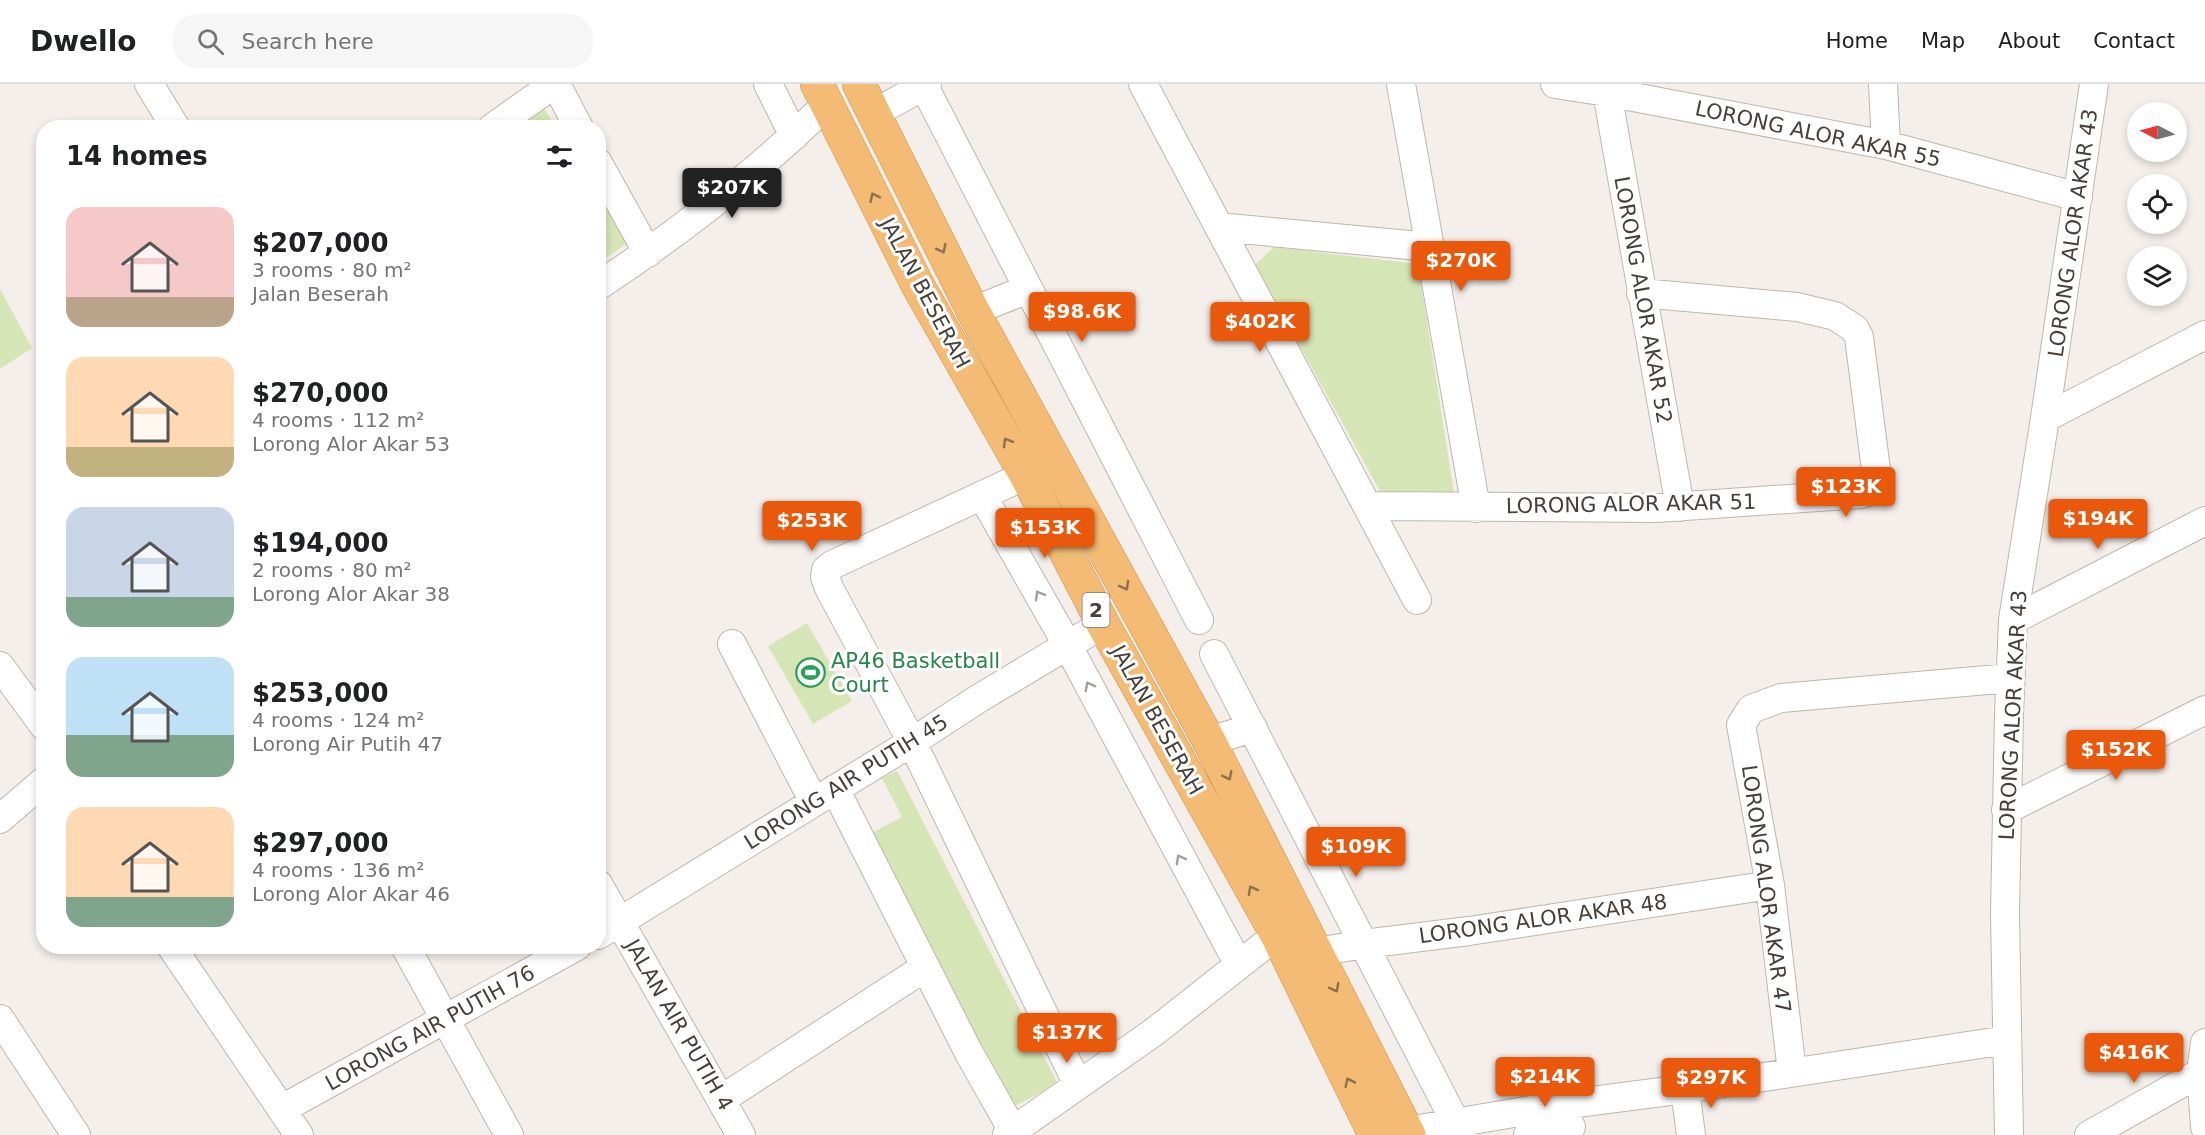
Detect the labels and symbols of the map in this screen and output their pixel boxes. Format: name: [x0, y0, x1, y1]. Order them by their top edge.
street label: LORONG ALOR AKAR 55: [1693, 96, 1943, 172]
north arrow: [2127, 102, 2187, 162]
street label: LORONG ALOR AKAR 43: [2044, 107, 2102, 359]
pin: $207K: [690, 168, 774, 219]
street label: LORONG ALOR AKAR 52: [1609, 175, 1677, 425]
one-way arrow: [869, 193, 881, 204]
street label: JALAN BESERAH: [874, 212, 975, 372]
pin: $270K: [1419, 241, 1503, 292]
one-way arrow: [935, 242, 946, 253]
pin: $98.6K: [1033, 292, 1131, 343]
pin: $402K: [1218, 302, 1302, 353]
one-way arrow: [1003, 438, 1014, 448]
pin: $123K: [1804, 467, 1888, 518]
street label: LORONG ALOR AKAR 51: [1506, 490, 1756, 518]
pin: $194K: [2056, 499, 2140, 550]
pin: $253K: [770, 501, 854, 552]
pin: $153K: [1003, 508, 1087, 559]
one-way arrow: [1118, 580, 1129, 591]
street label: LORONG ALOR AKAR 43: [1994, 589, 2032, 841]
one-way arrow: [1035, 591, 1046, 601]
road number: 2: [1082, 593, 1110, 627]
street label: JALAN BESERAH: [1105, 639, 1208, 799]
place label: AP46 Basketball Court: [831, 649, 1000, 697]
sports icon: AP46 Basketball Court: [794, 657, 826, 689]
one-way arrow: [1085, 682, 1096, 693]
street label: LORONG AIR PUTIH 45: [740, 709, 952, 855]
pin: $152K: [2074, 730, 2158, 781]
street label: LORONG ALOR AKAR 47: [1737, 763, 1795, 1015]
one-way arrow: [1220, 770, 1232, 781]
pin: $109K: [1314, 827, 1398, 878]
one-way arrow: [1176, 855, 1187, 865]
one-way arrow: [1248, 886, 1259, 896]
street label: LORONG ALOR AKAR 48: [1417, 890, 1669, 948]
street label: JALAN AIR PUTIH 4: [619, 933, 738, 1115]
street label: LORONG AIR PUTIH 76: [321, 960, 539, 1096]
one-way arrow: [1328, 981, 1339, 992]
pin: $137K: [1025, 1013, 1109, 1064]
pin: $416K: [2092, 1033, 2176, 1084]
pin: $214K: [1503, 1057, 1587, 1108]
pin: $297K: [1669, 1058, 1753, 1109]
one-way arrow: [1345, 1078, 1357, 1089]

